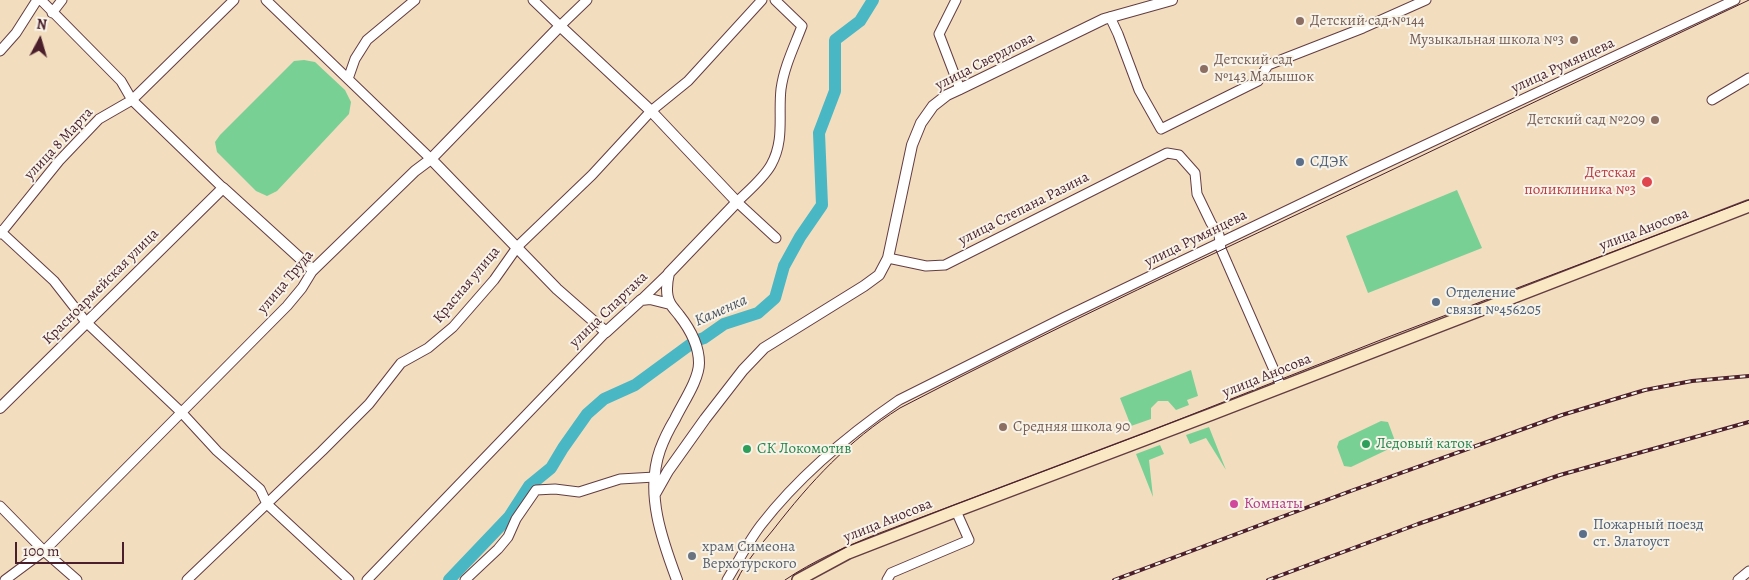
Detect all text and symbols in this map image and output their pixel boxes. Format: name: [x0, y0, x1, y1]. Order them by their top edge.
place label: Детский сад №144: [1310, 12, 1425, 30]
north arrow: [15, 15, 65, 65]
text: N: [36, 15, 48, 35]
marker: Детский сад №144: [1294, 15, 1306, 27]
street label: улица Свердлова: [933, 29, 1037, 95]
place label: Музыкальная школа №3: [1409, 31, 1564, 49]
street label: улица Румянцева: [1509, 34, 1617, 98]
marker: Музыкальная школа №3: [1568, 34, 1580, 46]
place label: Детский сад №143 Малышок: [1214, 51, 1314, 86]
marker: Детский сад №143 Малышок: [1198, 63, 1210, 75]
street label: улица 8 Марта: [21, 104, 97, 184]
place label: Детский сад №209: [1527, 111, 1645, 129]
marker: Детский сад №209: [1649, 114, 1661, 126]
place label: СДЭК: [1310, 153, 1348, 171]
marker: СДЭК: [1294, 156, 1306, 168]
place label: Детская поликлиника №3: [1524, 164, 1636, 199]
street label: улица Степана Разина: [956, 168, 1092, 250]
marker: Детская поликлиника №3: [1640, 175, 1654, 189]
street label: улица Аносова: [1597, 205, 1691, 255]
street label: улица Румянцева: [1142, 206, 1250, 272]
street label: Красноармейская улица: [39, 225, 163, 349]
street label: Красная улица: [430, 243, 504, 327]
street label: улица Труда: [254, 246, 318, 318]
street label: улица Спартака: [566, 268, 652, 352]
place label: Отделение связи №456205: [1446, 284, 1541, 319]
water label: Каменка: [692, 291, 750, 331]
marker: Отделение связи №456205: [1430, 296, 1442, 308]
street label: улица Аносова: [1220, 350, 1314, 402]
place label: Средняя школа 90: [1013, 418, 1130, 436]
marker: Средняя школа 90: [997, 421, 1009, 433]
place label: Ледовый каток: [1376, 435, 1473, 453]
marker: Ледовый каток: [1360, 438, 1372, 450]
place label: СК Локомотив: [757, 440, 851, 458]
marker: СК Локомотив: [741, 443, 753, 455]
street label: улица Аносова: [841, 495, 935, 547]
place label: Комнаты: [1244, 495, 1303, 513]
marker: Комнаты: [1228, 498, 1240, 510]
place label: Пожарный поезд ст. Златоуст: [1593, 516, 1704, 551]
marker: Пожарный поезд ст. Златоуст: [1577, 528, 1589, 540]
scale bar: [18, 532, 126, 564]
place label: храм Симеона Верхотурского: [702, 538, 797, 573]
text: 100 m: [23, 541, 60, 561]
marker: храм Симеона Верхотурского: [686, 550, 698, 562]

